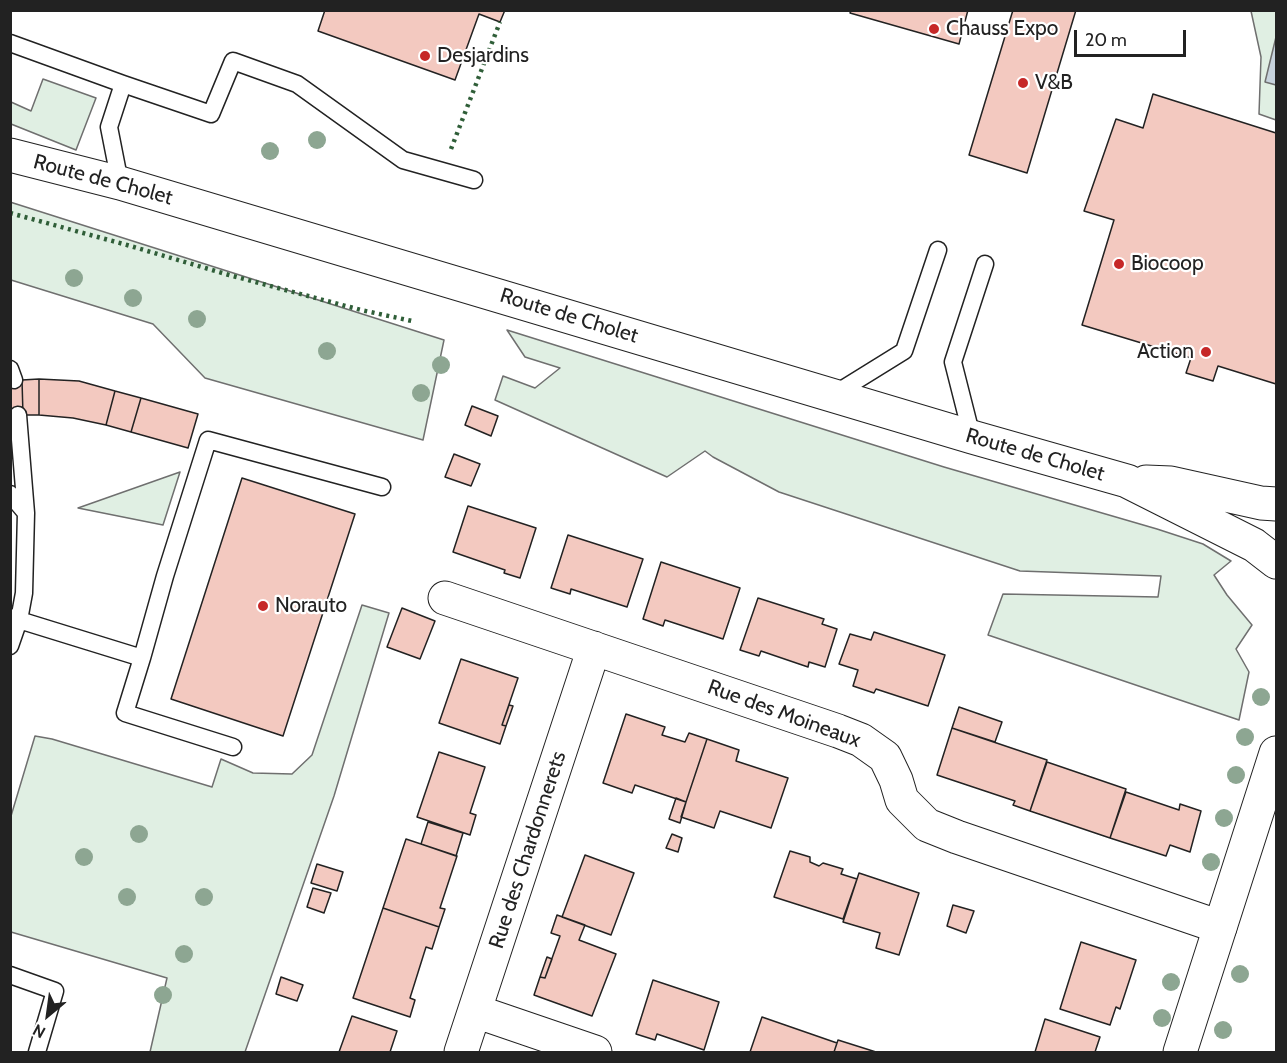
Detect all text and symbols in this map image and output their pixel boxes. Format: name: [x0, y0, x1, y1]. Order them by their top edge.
place label: Chauss Expo: [946, 16, 1058, 42]
scale bar: [1077, 18, 1190, 56]
marker: Chauss Expo: [927, 22, 941, 36]
text: 20 m: [1085, 29, 1127, 51]
place label: Desjardins: [437, 43, 529, 69]
marker: Desjardins: [418, 49, 432, 63]
place label: V&B: [1035, 70, 1073, 96]
marker: V&B: [1016, 76, 1030, 90]
street label: Route de Cholet: [31, 149, 175, 211]
place label: Biocoop: [1131, 251, 1204, 277]
marker: Biocoop: [1112, 257, 1126, 271]
street label: Route de Cholet: [497, 283, 641, 349]
place label: Action: [1137, 339, 1194, 365]
marker: Action: [1199, 345, 1213, 359]
street label: Route de Cholet: [963, 423, 1107, 487]
place label: Norauto: [275, 593, 347, 619]
marker: Norauto: [256, 599, 270, 613]
street label: Rue des Moineaux: [704, 675, 864, 753]
street label: Rue des Chardonnerets: [484, 748, 572, 952]
north arrow: [18, 985, 78, 1045]
text: N: [29, 1020, 49, 1042]

